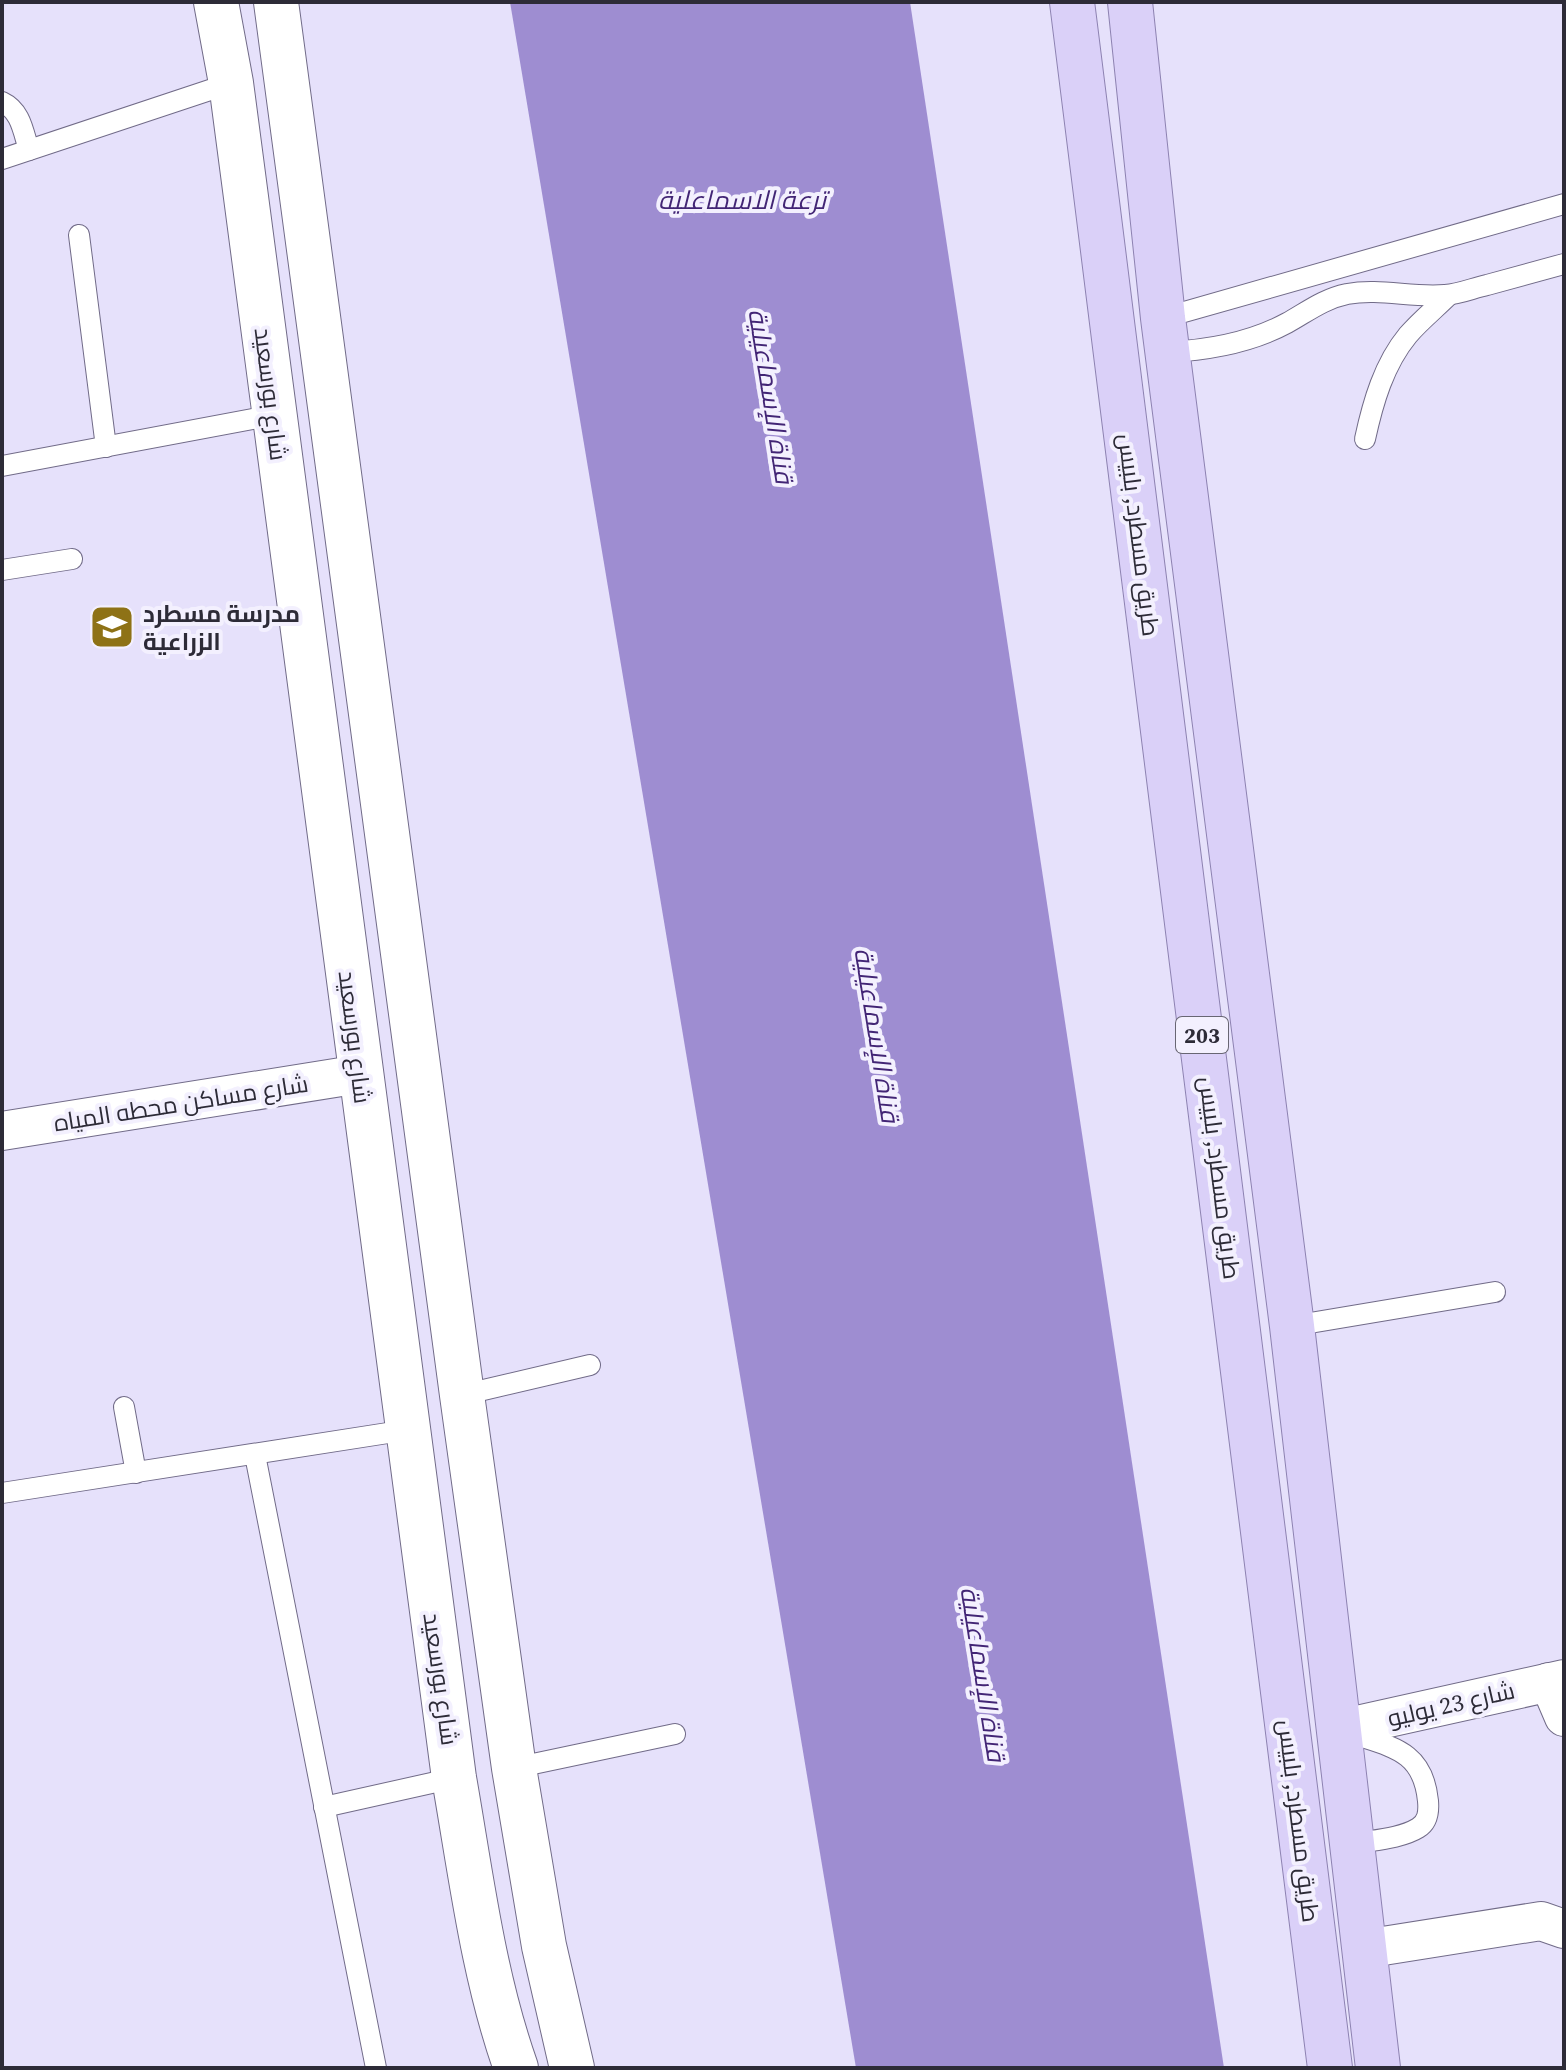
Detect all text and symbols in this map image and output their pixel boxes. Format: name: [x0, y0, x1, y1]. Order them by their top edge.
water label: ترعة الاسماعلية: [658, 182, 831, 218]
water label: قناة الإسماعيلية: [739, 306, 803, 488]
street label: شارع بورسعيد: [246, 326, 296, 462]
street label: طريق مسطرد, بلبيس: [1110, 432, 1168, 638]
place label: مدرسة مسطرد الزراعية: [143, 597, 300, 658]
school or university icon: مدرسة مسطرد الزراعية: [88, 603, 136, 651]
water label: قناة الإسماعيلية: [845, 945, 909, 1127]
street label: شارع بورسعيد: [330, 969, 380, 1105]
road number: 203: [1176, 1017, 1228, 1053]
street label: شارع مساكن محطه المياه: [51, 1067, 311, 1139]
street label: طريق مسطرد, بلبيس: [1191, 1075, 1249, 1281]
water label: قناة الإسماعيلية: [951, 1584, 1015, 1766]
street label: شارع بورسعيد: [415, 1611, 467, 1747]
street label: شارع 23 يوليو: [1384, 1673, 1518, 1735]
street label: طريق مسطرد, بلبيس: [1270, 1718, 1328, 1924]

